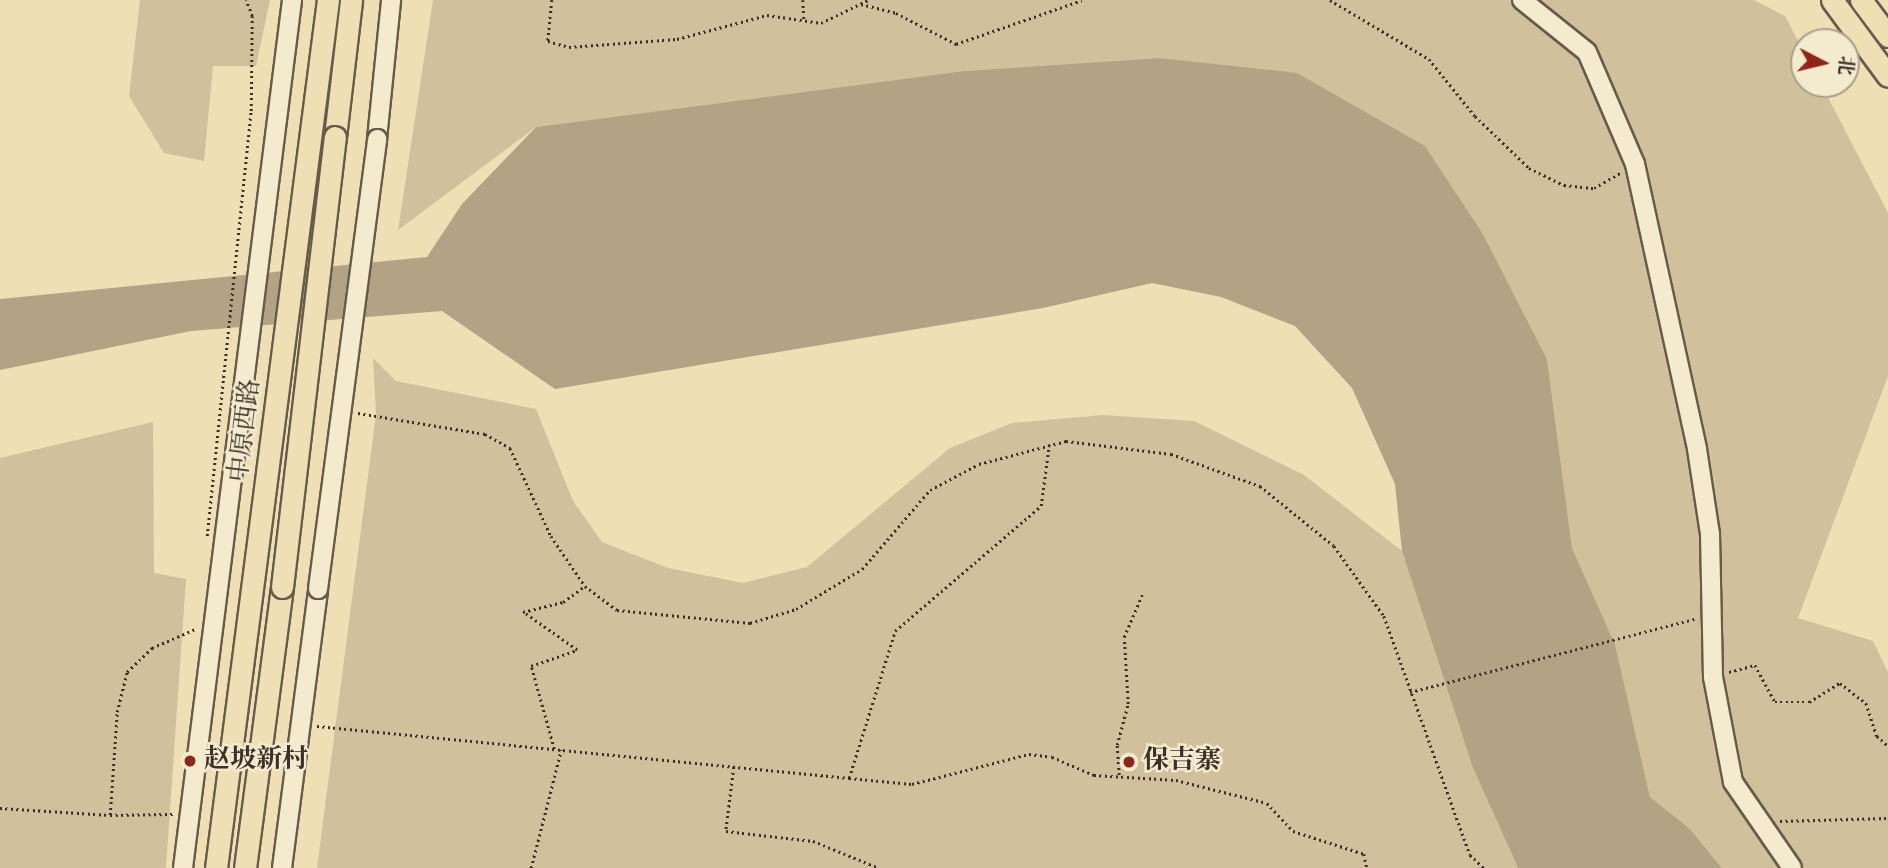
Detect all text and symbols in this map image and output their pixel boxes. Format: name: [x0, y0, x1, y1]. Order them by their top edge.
north arrow: [1790, 28, 1860, 98]
text: 北: [1830, 54, 1859, 76]
street label: 中原西路: [224, 377, 268, 485]
place label: 赵坡新村: [204, 745, 308, 777]
place label: 保吉寨: [1143, 746, 1221, 778]
marker: 赵坡新村: [182, 753, 198, 769]
marker: 保吉寨: [1121, 754, 1137, 770]

